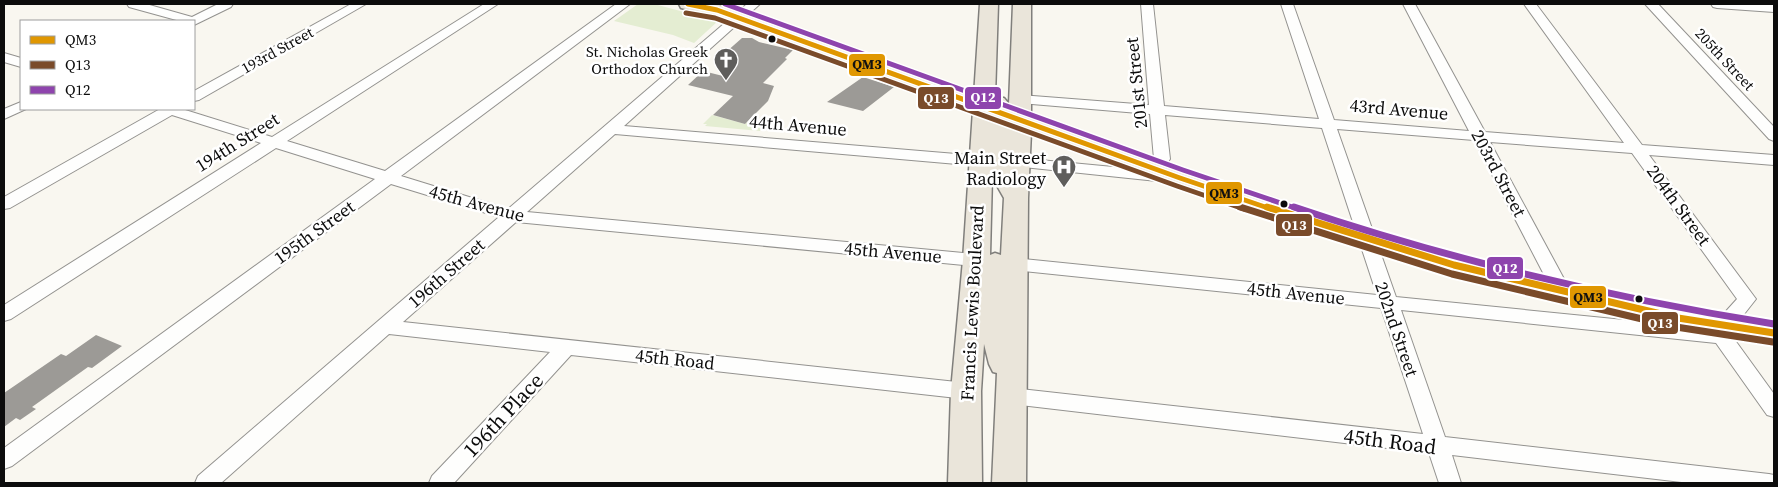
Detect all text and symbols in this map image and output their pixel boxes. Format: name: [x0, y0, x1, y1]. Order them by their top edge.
legend: [20, 20, 195, 110]
street label: 193rd Street: [237, 21, 317, 78]
street label: 205th Street: [1690, 23, 1760, 95]
text: QM3: [65, 29, 96, 50]
unlabelled marker: [767, 34, 777, 44]
street label: 201st Street: [1119, 36, 1153, 130]
place label: St. Nicholas Greek Orthodox Church: [586, 41, 709, 79]
church icon: St. Nicholas Greek Orthodox Church: [713, 47, 739, 81]
line badge: QM3: [848, 53, 886, 77]
text: Q13: [65, 54, 91, 75]
text: QM3: [852, 54, 882, 74]
text: Q12: [65, 79, 91, 100]
line badge: Q13: [917, 86, 955, 110]
line badge: Q12: [964, 86, 1002, 110]
text: Q12: [970, 87, 996, 107]
text: Q13: [923, 88, 949, 108]
street label: 43rd Avenue: [1349, 92, 1449, 126]
street label: 194th Street: [190, 106, 284, 178]
street label: 44th Avenue: [748, 108, 848, 142]
street label: 203rd Street: [1466, 125, 1532, 221]
place label: Main Street Radiology: [954, 145, 1047, 191]
hospital icon: Main Street Radiology: [1051, 154, 1077, 188]
street label: 204th Street: [1641, 159, 1717, 251]
street label: 45th Avenue: [426, 178, 528, 228]
line badge: QM3: [1205, 181, 1243, 205]
text: QM3: [1209, 183, 1239, 203]
street label: 195th Street: [268, 194, 360, 270]
unlabelled marker: [1279, 199, 1289, 209]
street label: Francis Lewis Boulevard: [954, 205, 990, 401]
line badge: Q13: [1275, 213, 1313, 237]
text: Q13: [1281, 215, 1307, 235]
street label: 196th Street: [402, 233, 490, 313]
street label: 45th Avenue: [843, 235, 943, 269]
line badge: Q12: [1486, 256, 1524, 280]
text: Q12: [1492, 258, 1518, 278]
street label: 45th Avenue: [1246, 275, 1346, 311]
street label: 202nd Street: [1369, 278, 1425, 380]
line badge: QM3: [1569, 285, 1607, 309]
text: QM3: [1573, 287, 1603, 307]
unlabelled marker: [1634, 294, 1644, 304]
line badge: Q13: [1641, 311, 1679, 335]
text: Q13: [1647, 313, 1673, 333]
street label: 45th Road: [634, 342, 716, 376]
street label: 196th Place: [456, 366, 550, 464]
street label: 45th Road: [1342, 421, 1438, 461]

